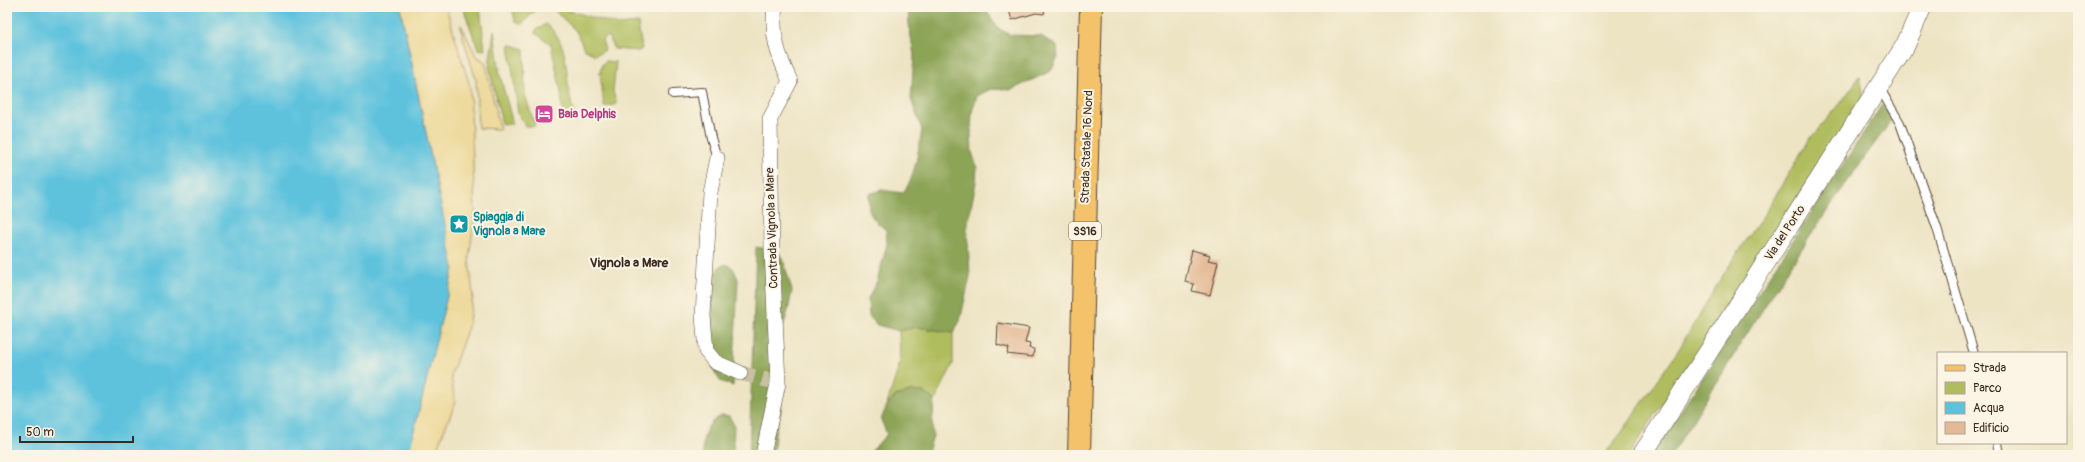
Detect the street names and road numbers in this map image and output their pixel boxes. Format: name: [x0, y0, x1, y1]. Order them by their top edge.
street label: Strada Statale 16 Nord: [1078, 90, 1096, 204]
street label: Contrada Vignola a Mare: [762, 167, 782, 289]
street label: Via del Porto: [1761, 202, 1809, 264]
road number: SS16: [1069, 222, 1101, 240]

